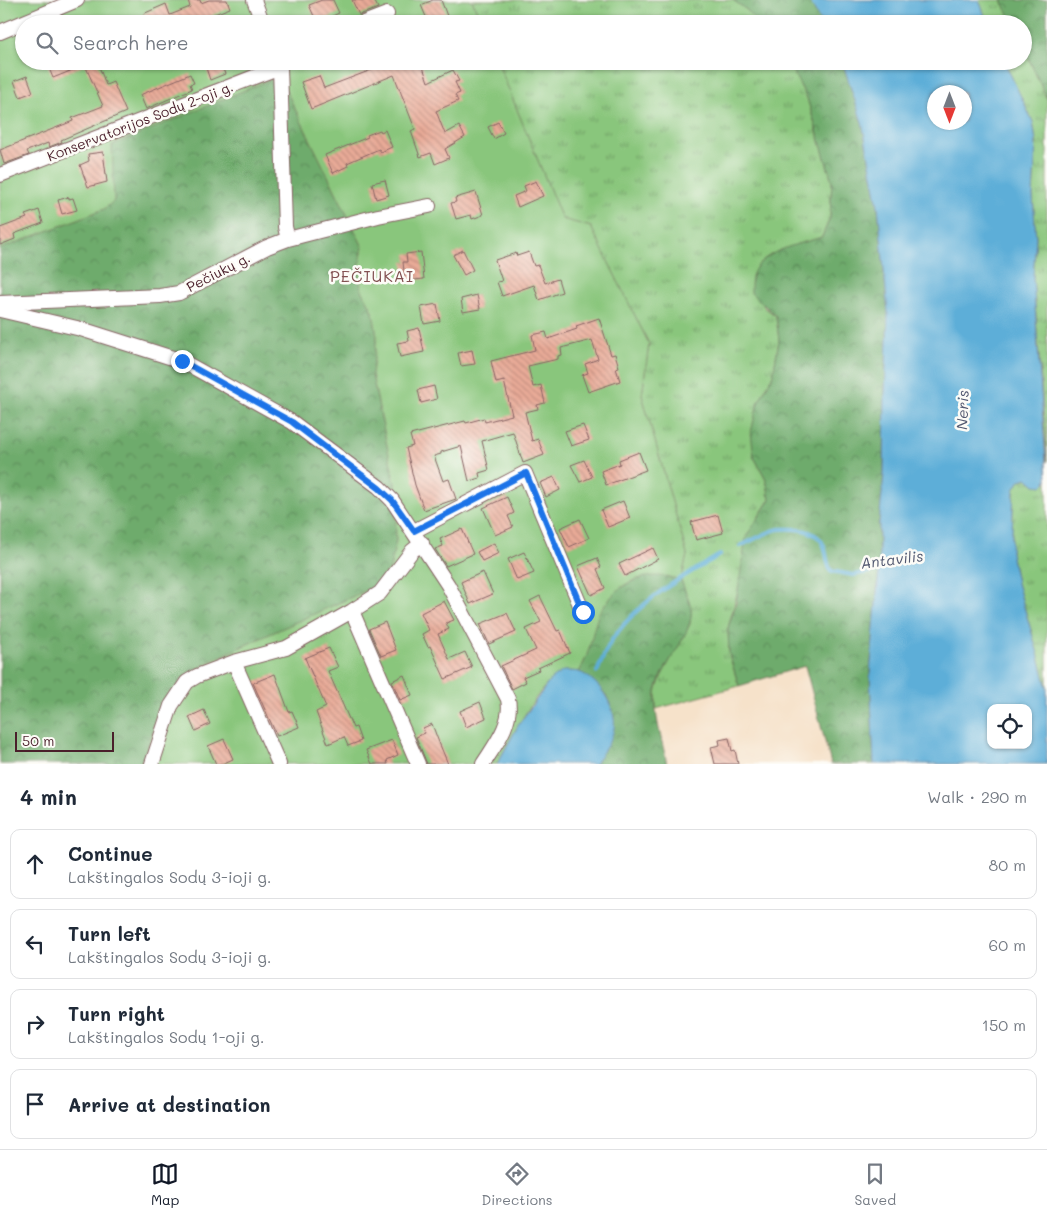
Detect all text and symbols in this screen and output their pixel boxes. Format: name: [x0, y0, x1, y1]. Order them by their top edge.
search box: [15, 15, 1032, 70]
icon: search: [33, 29, 61, 57]
text: Search here: [73, 30, 189, 55]
street label: Konservatorijos Sodų 2-oji g.: [44, 77, 236, 165]
north arrow: [927, 85, 972, 130]
street label: Pečiukų g.: [183, 248, 253, 296]
district label: PEČIUKAI: [330, 265, 414, 286]
route end: [171, 350, 194, 373]
water label: Neris: [951, 390, 973, 430]
water label: Antavilis: [860, 545, 924, 573]
route start: [572, 601, 595, 624]
map controls: [987, 704, 1032, 749]
button: locate: [987, 704, 1032, 749]
scale bar: [15, 729, 114, 752]
text: 50 m: [22, 731, 54, 750]
text: 4 min: [20, 783, 77, 810]
text: Walk · 290 m: [927, 786, 1027, 807]
text: Continue: [68, 841, 153, 866]
icon: ahead: [21, 850, 49, 878]
text: 80 m: [989, 854, 1026, 875]
text: Lakštingalos Sodų 3-ioji g.: [68, 866, 272, 887]
text: Turn left: [68, 921, 151, 946]
icon: left: [21, 930, 49, 958]
text: 60 m: [989, 934, 1026, 955]
text: Lakštingalos Sodų 3-ioji g.: [68, 946, 272, 967]
text: Turn right: [68, 1001, 165, 1026]
icon: right: [21, 1010, 49, 1038]
text: 150 m: [982, 1014, 1026, 1035]
text: Lakštingalos Sodų 1-oji g.: [68, 1026, 264, 1047]
icon: arrive: [21, 1090, 49, 1118]
text: Arrive at destination: [68, 1092, 271, 1117]
tab: Map: [151, 1160, 179, 1209]
tab: Directions: [481, 1160, 553, 1209]
tab: Saved: [854, 1160, 896, 1209]

